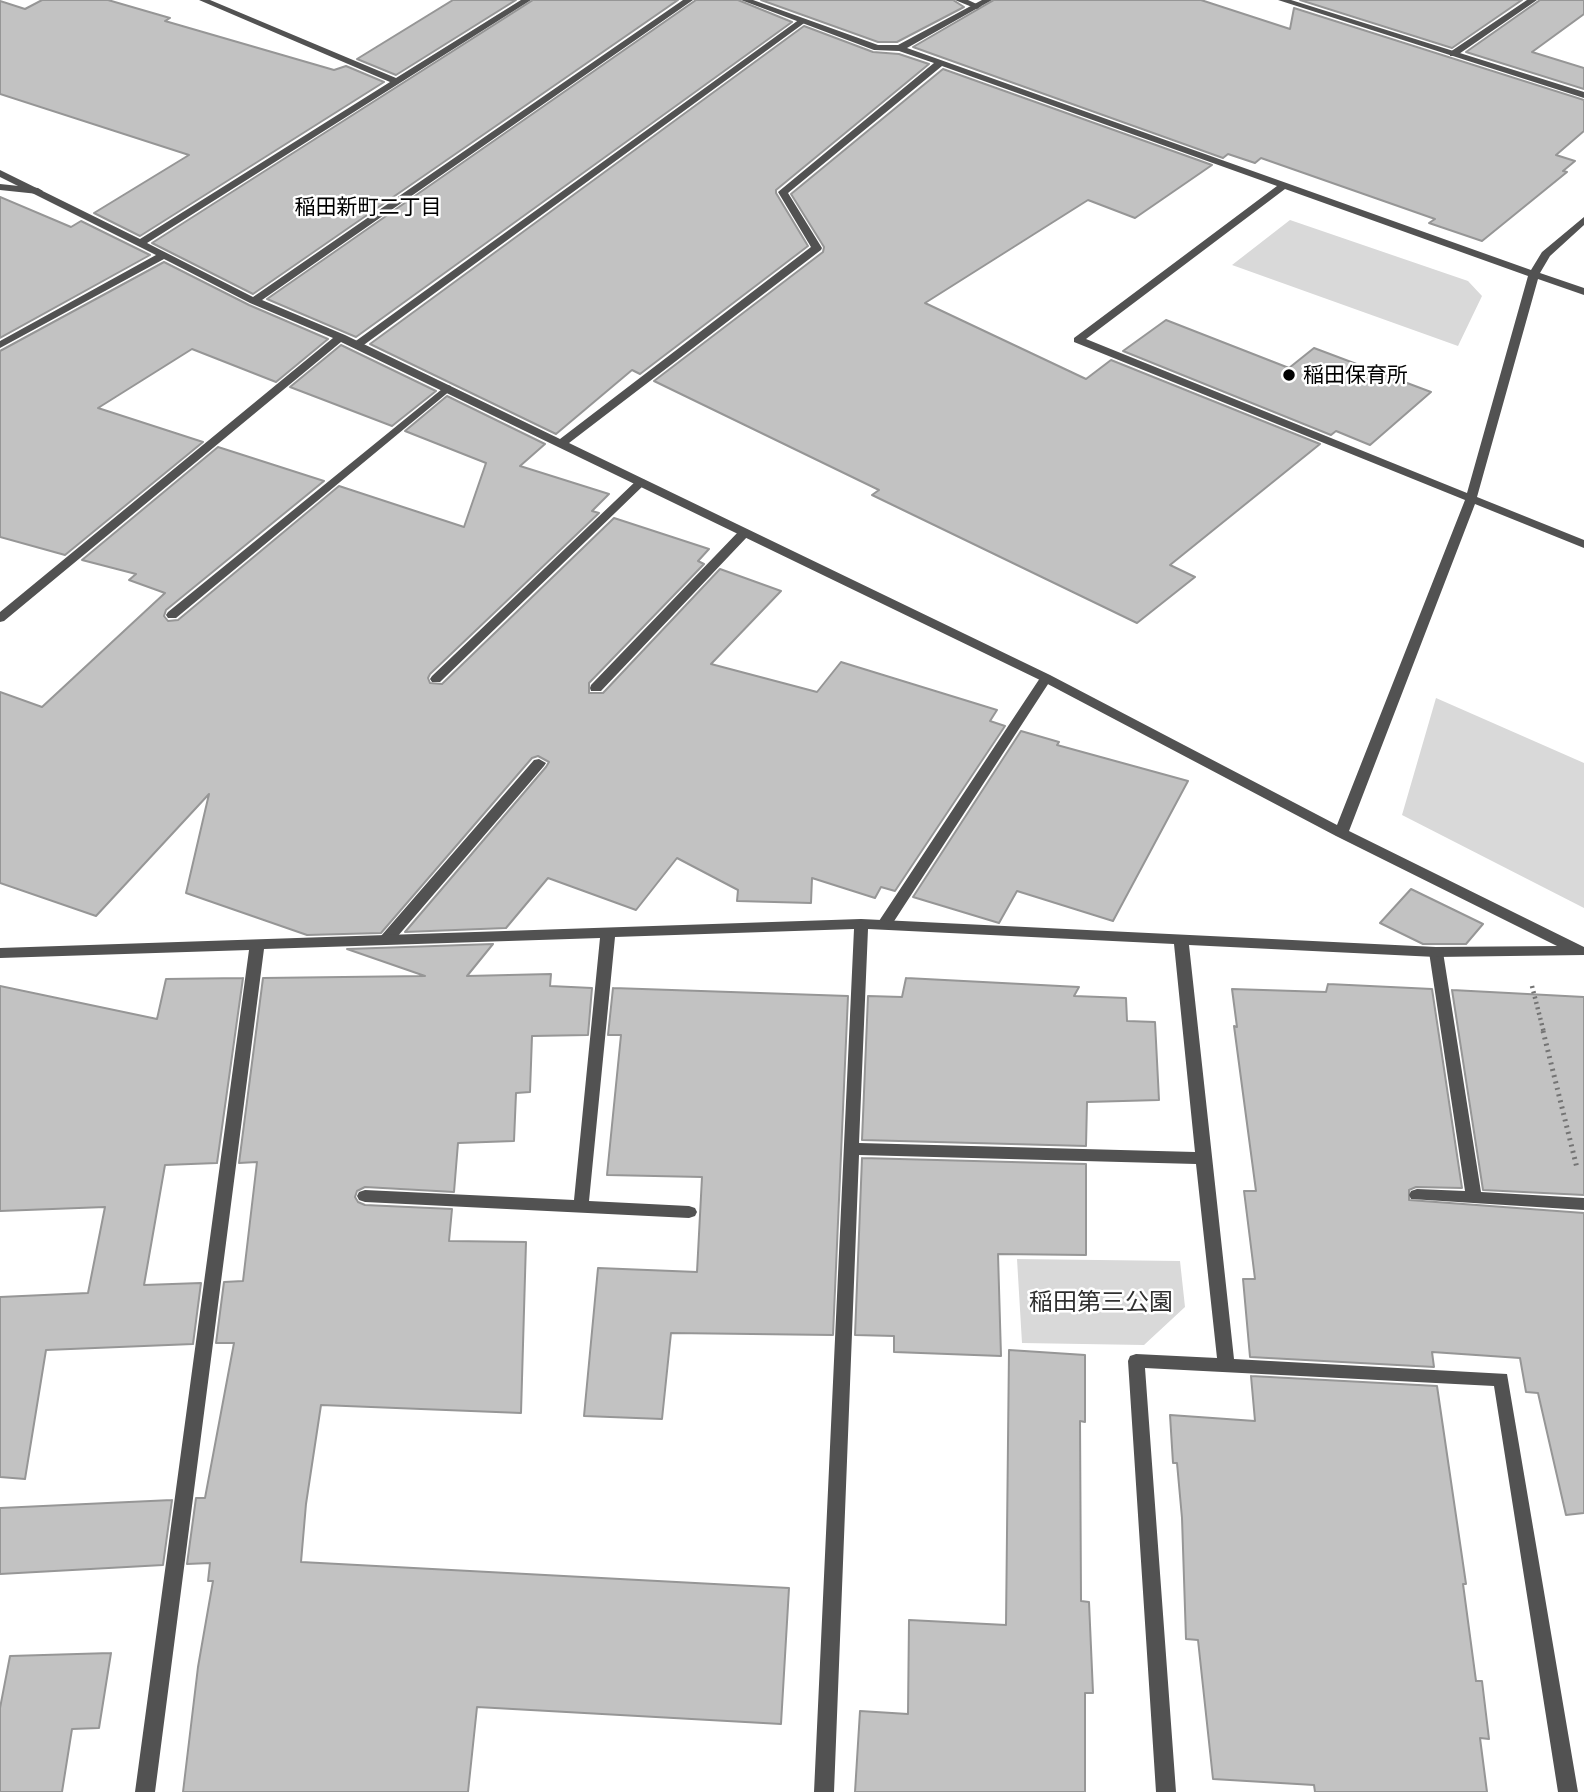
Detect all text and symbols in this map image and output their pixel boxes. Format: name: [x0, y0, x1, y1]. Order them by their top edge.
district label: 稲田新町二丁目: [295, 194, 441, 220]
place label: 稲田保育所: [1303, 362, 1408, 388]
marker: 稲田保育所: [1281, 367, 1297, 383]
park label: 稲田第三公園: [1029, 1288, 1173, 1316]

